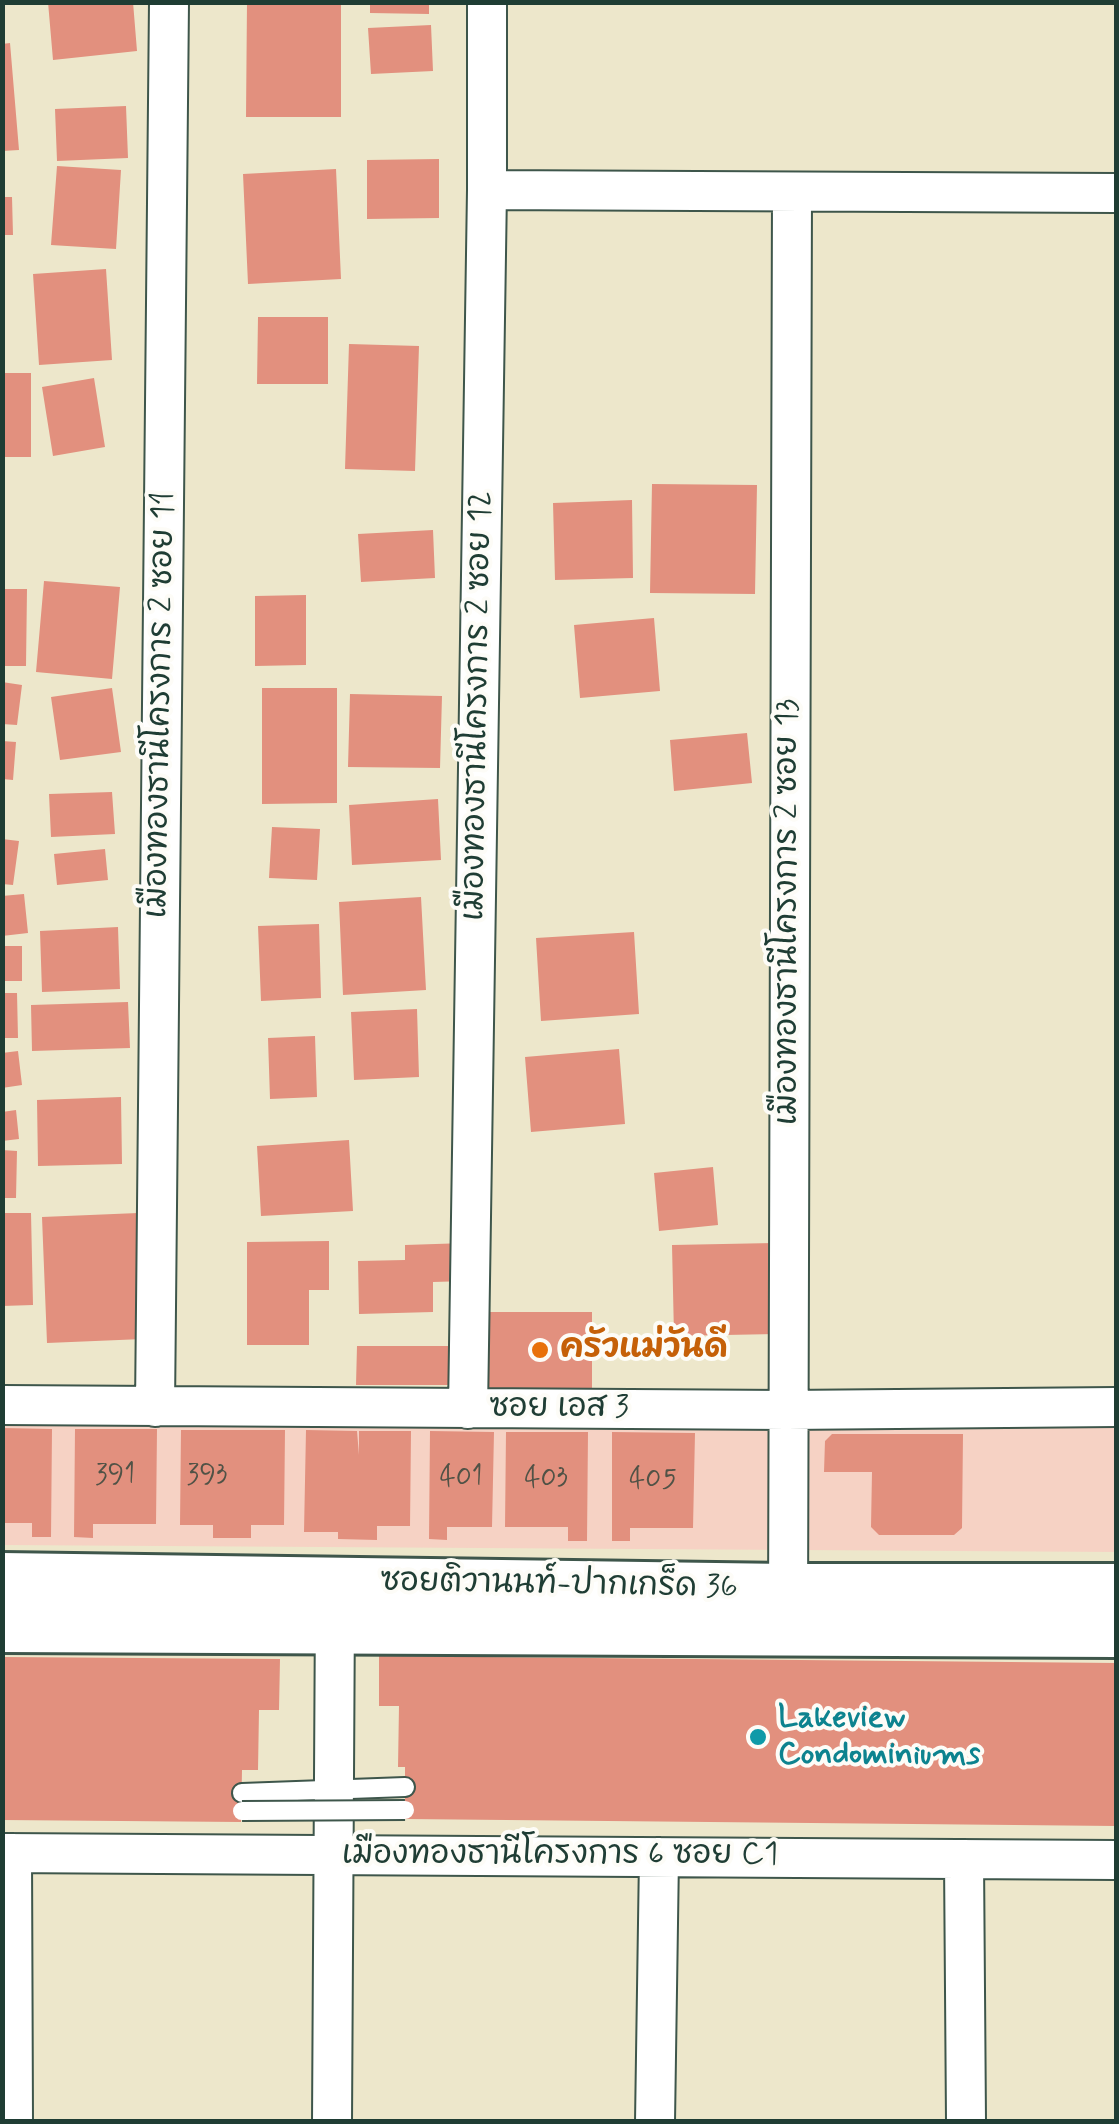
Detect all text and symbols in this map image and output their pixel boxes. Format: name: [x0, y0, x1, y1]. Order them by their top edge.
street label: เมืองทองธานีโครงการ 2 ซอย 11: [139, 491, 185, 919]
street label: เมืองทองธานีโครงการ 2 ซอย 12: [456, 491, 502, 921]
street label: เมืองทองธานีโครงการ 2 ซอย 13: [770, 699, 808, 1125]
place label: ครัวแม่วันดี: [560, 1331, 728, 1369]
marker: ครัวแม่วันดี: [529, 1339, 551, 1361]
street label: ซอย เอส 3: [489, 1390, 629, 1428]
house number: 391: [95, 1460, 135, 1494]
house number: 393: [187, 1460, 227, 1494]
house number: 401: [439, 1462, 483, 1496]
house number: 403: [524, 1463, 568, 1497]
house number: 405: [629, 1464, 677, 1498]
street label: ซอยติวานนท์-ปากเกร็ด 36: [380, 1564, 738, 1608]
place label: Lakeview Condominiums: [778, 1700, 980, 1775]
marker: Lakeview Condominiums: [747, 1726, 769, 1748]
street label: เมืองทองธานีโครงการ 6 ซอย C1: [342, 1837, 778, 1875]

